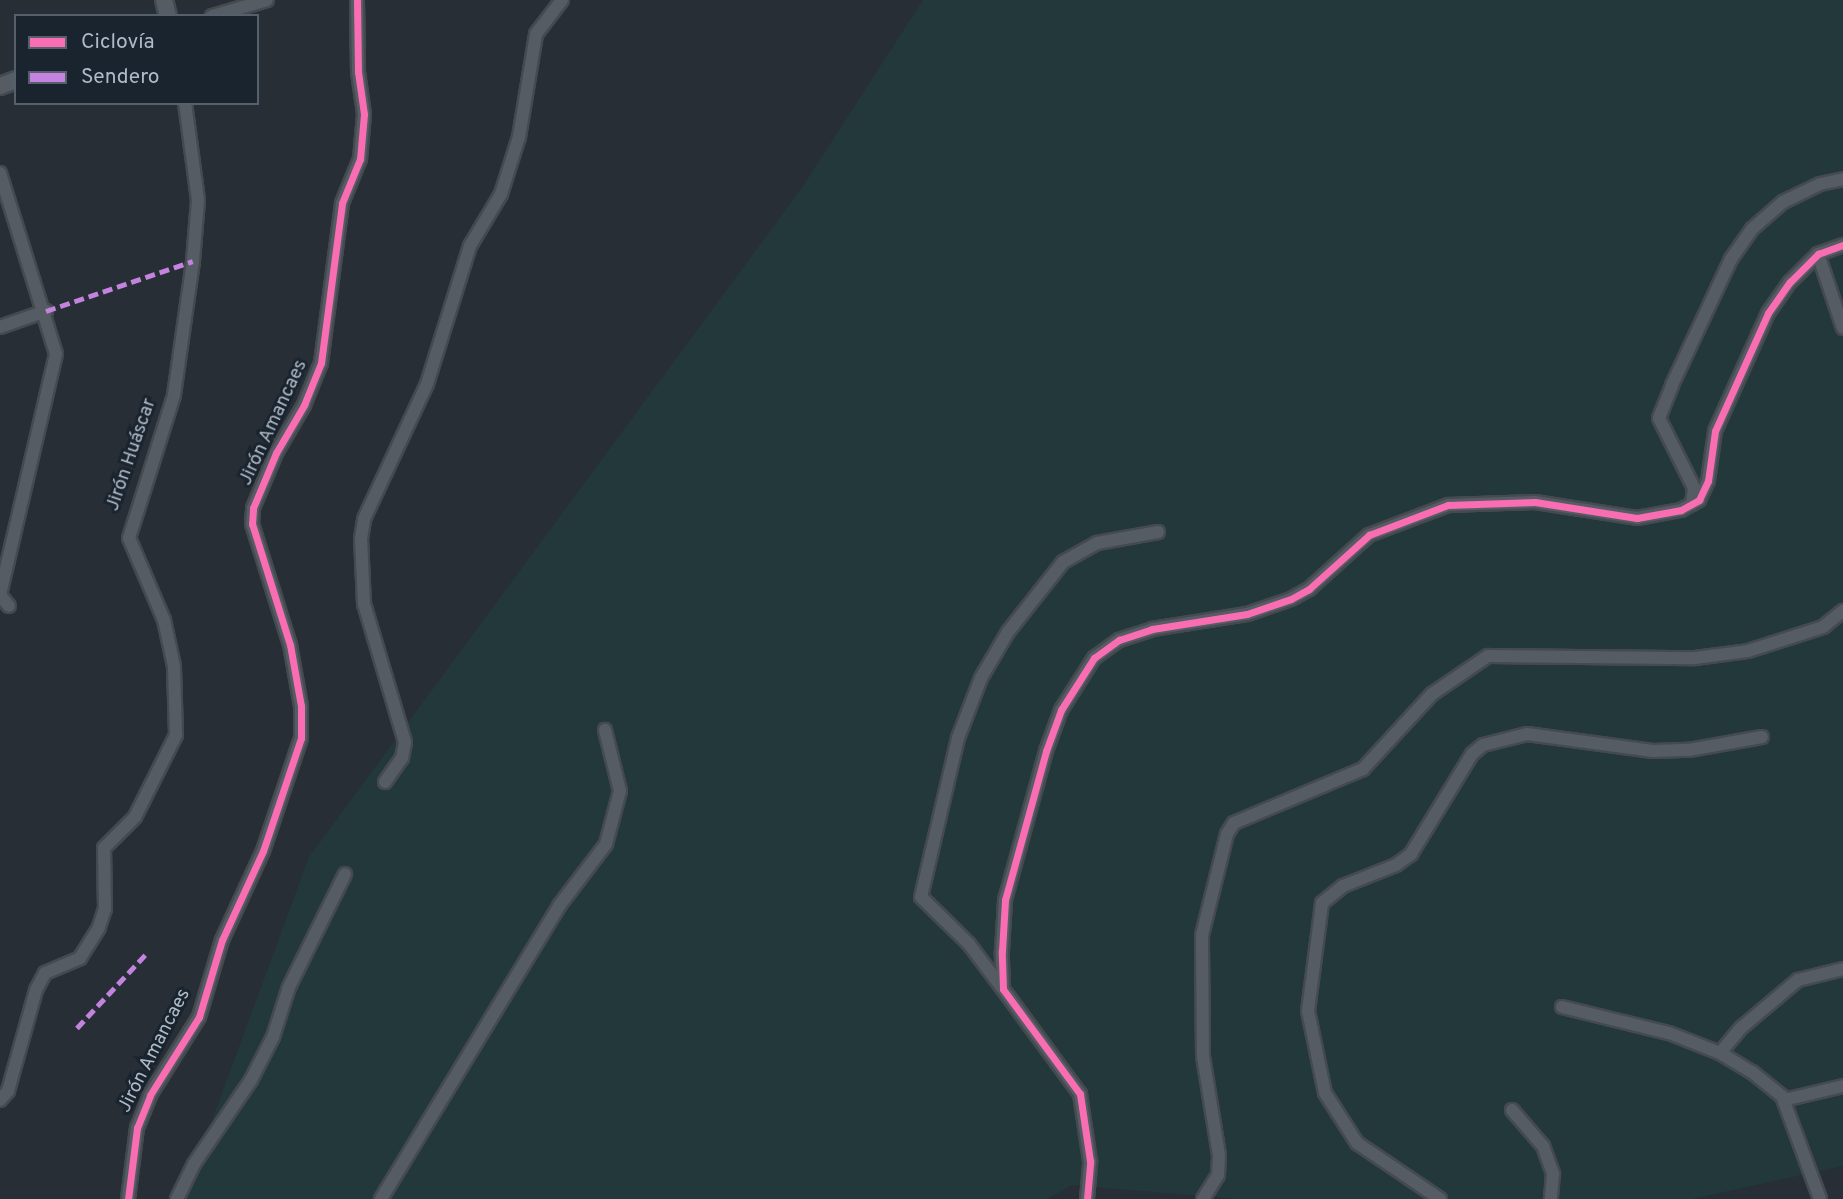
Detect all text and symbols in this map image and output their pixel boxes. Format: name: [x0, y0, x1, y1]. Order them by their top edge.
legend: [14, 14, 259, 105]
text: Ciclovía: [81, 29, 155, 56]
text: Sendero: [81, 64, 160, 91]
street label: Jirón Amancaes: [235, 356, 313, 490]
street label: Jirón Huáscar: [102, 396, 162, 514]
street label: Jirón Amancaes: [114, 985, 196, 1117]

